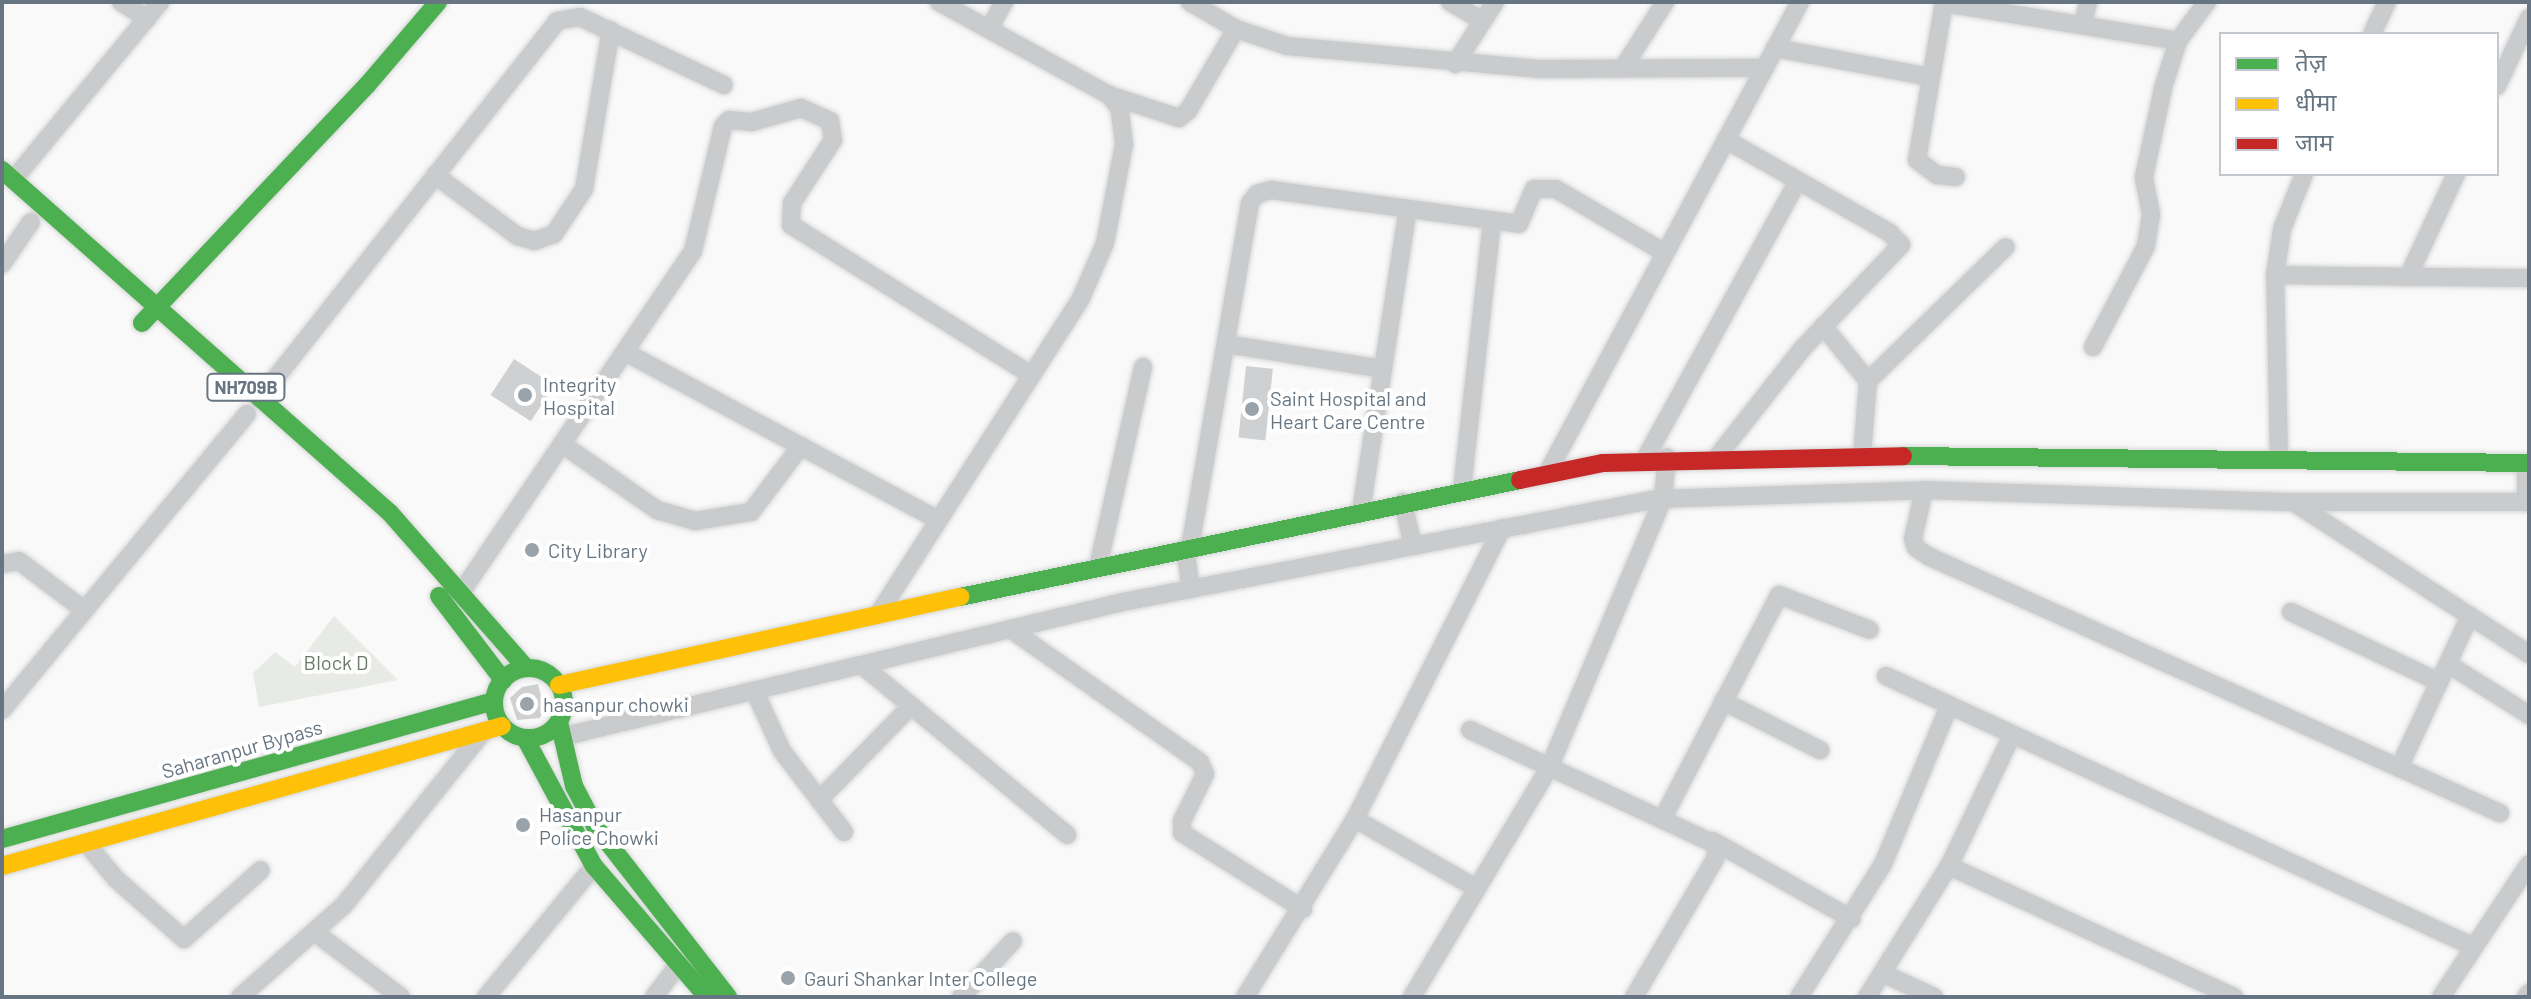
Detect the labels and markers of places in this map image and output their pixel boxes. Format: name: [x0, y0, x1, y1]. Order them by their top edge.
place label: Integrity Hospital: [543, 372, 616, 419]
marker: Integrity Hospital: [514, 384, 536, 406]
place label: Saint Hospital and Heart Care Centre: [1270, 386, 1427, 433]
marker: Saint Hospital and Heart Care Centre: [1241, 398, 1263, 420]
place label: City Library: [548, 538, 648, 562]
marker: City Library: [523, 541, 541, 559]
place label: hasanpur chowki: [543, 692, 689, 716]
marker: hasanpur chowki: [518, 695, 536, 713]
place label: Hasanpur Police Chowki: [539, 802, 659, 849]
marker: Hasanpur Police Chowki: [514, 816, 532, 834]
place label: Gauri Shankar Inter College: [804, 966, 1037, 990]
marker: Gauri Shankar Inter College: [779, 969, 797, 987]

